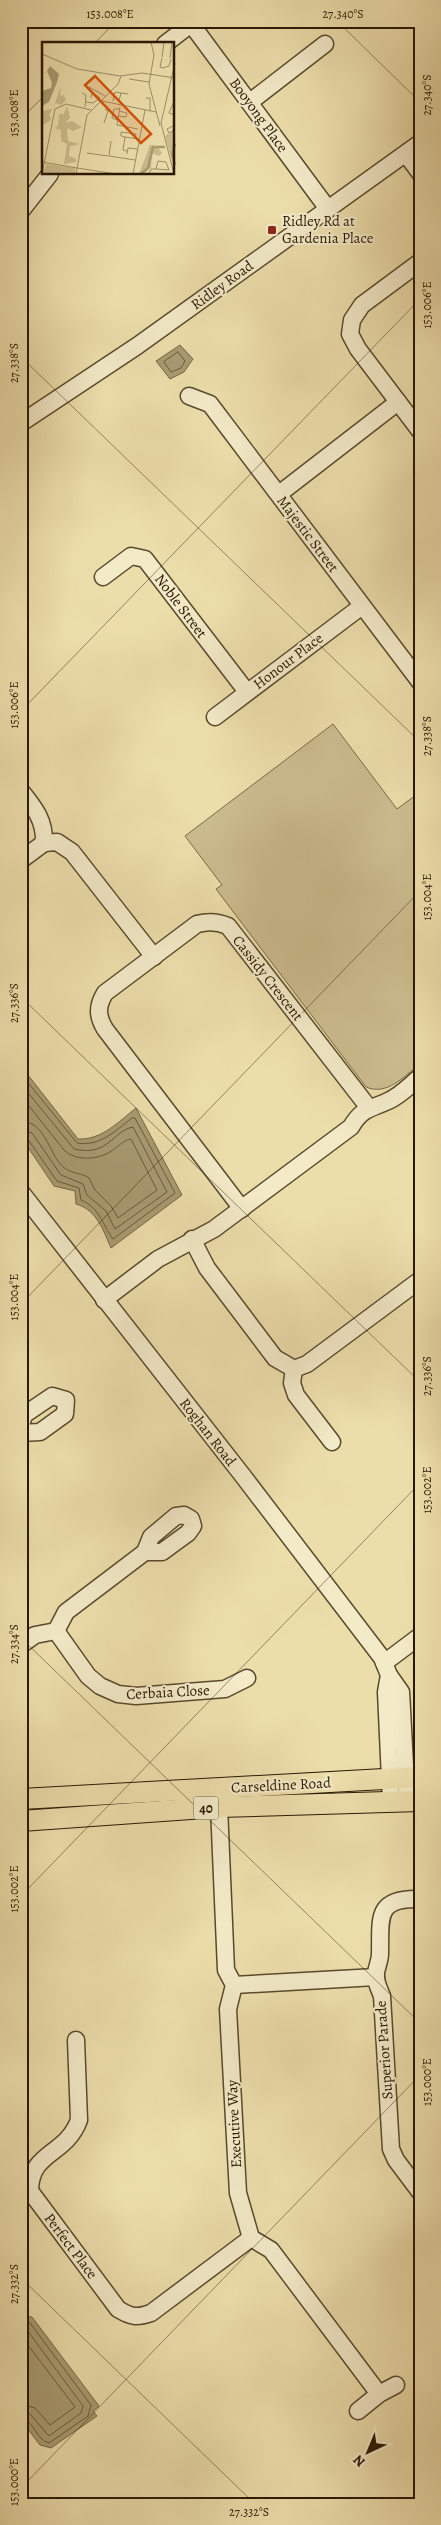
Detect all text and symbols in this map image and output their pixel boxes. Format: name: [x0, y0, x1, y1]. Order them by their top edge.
text: 153.008°E: [86, 6, 134, 22]
text: 27.340°S: [322, 6, 364, 22]
inset map: [42, 42, 175, 175]
street label: Booyong Place: [225, 74, 293, 157]
text: 27.340°S: [419, 74, 435, 116]
text: 153.008°E: [6, 89, 22, 137]
place label: Ridley Rd at Gardenia Place: [282, 211, 374, 248]
marker: Ridley Rd at Gardenia Place: [266, 224, 278, 236]
street label: Ridley Road: [187, 255, 258, 314]
text: 153.006°E: [419, 282, 435, 328]
text: 27.338°S: [6, 343, 22, 383]
street label: Majestic Street: [272, 491, 344, 577]
street label: Noble Street: [150, 570, 212, 642]
street label: Honour Place: [249, 628, 327, 694]
text: 153.006°E: [6, 682, 22, 728]
text: 27.338°S: [419, 716, 435, 756]
text: 153.004°E: [419, 874, 435, 920]
street label: Cassidy Crescent: [228, 931, 308, 1025]
text: 27.336°S: [6, 983, 22, 1023]
text: 153.004°E: [6, 1274, 22, 1320]
text: 27.336°S: [419, 1356, 435, 1396]
street label: Roghan Road: [175, 1394, 241, 1471]
text: 153.002°E: [419, 1466, 435, 1514]
text: 27.334°S: [6, 1624, 22, 1664]
street label: Cerbaia Close: [126, 1680, 211, 1704]
street label: Carseldine Road: [231, 1772, 332, 1798]
road number: 40: [194, 1796, 218, 1820]
text: 153.002°E: [6, 1865, 22, 1913]
street label: Superior Parade: [371, 2000, 397, 2100]
text: 153.000°E: [419, 2058, 435, 2106]
street label: Executive Way: [222, 2079, 246, 2169]
street label: Perfect Place: [40, 2209, 102, 2283]
text: 27.332°S: [6, 2264, 22, 2304]
north arrow: [344, 2428, 394, 2478]
text: N: [349, 2451, 370, 2471]
text: 153.000°E: [6, 2458, 22, 2506]
text: 27.332°S: [229, 2504, 269, 2520]

